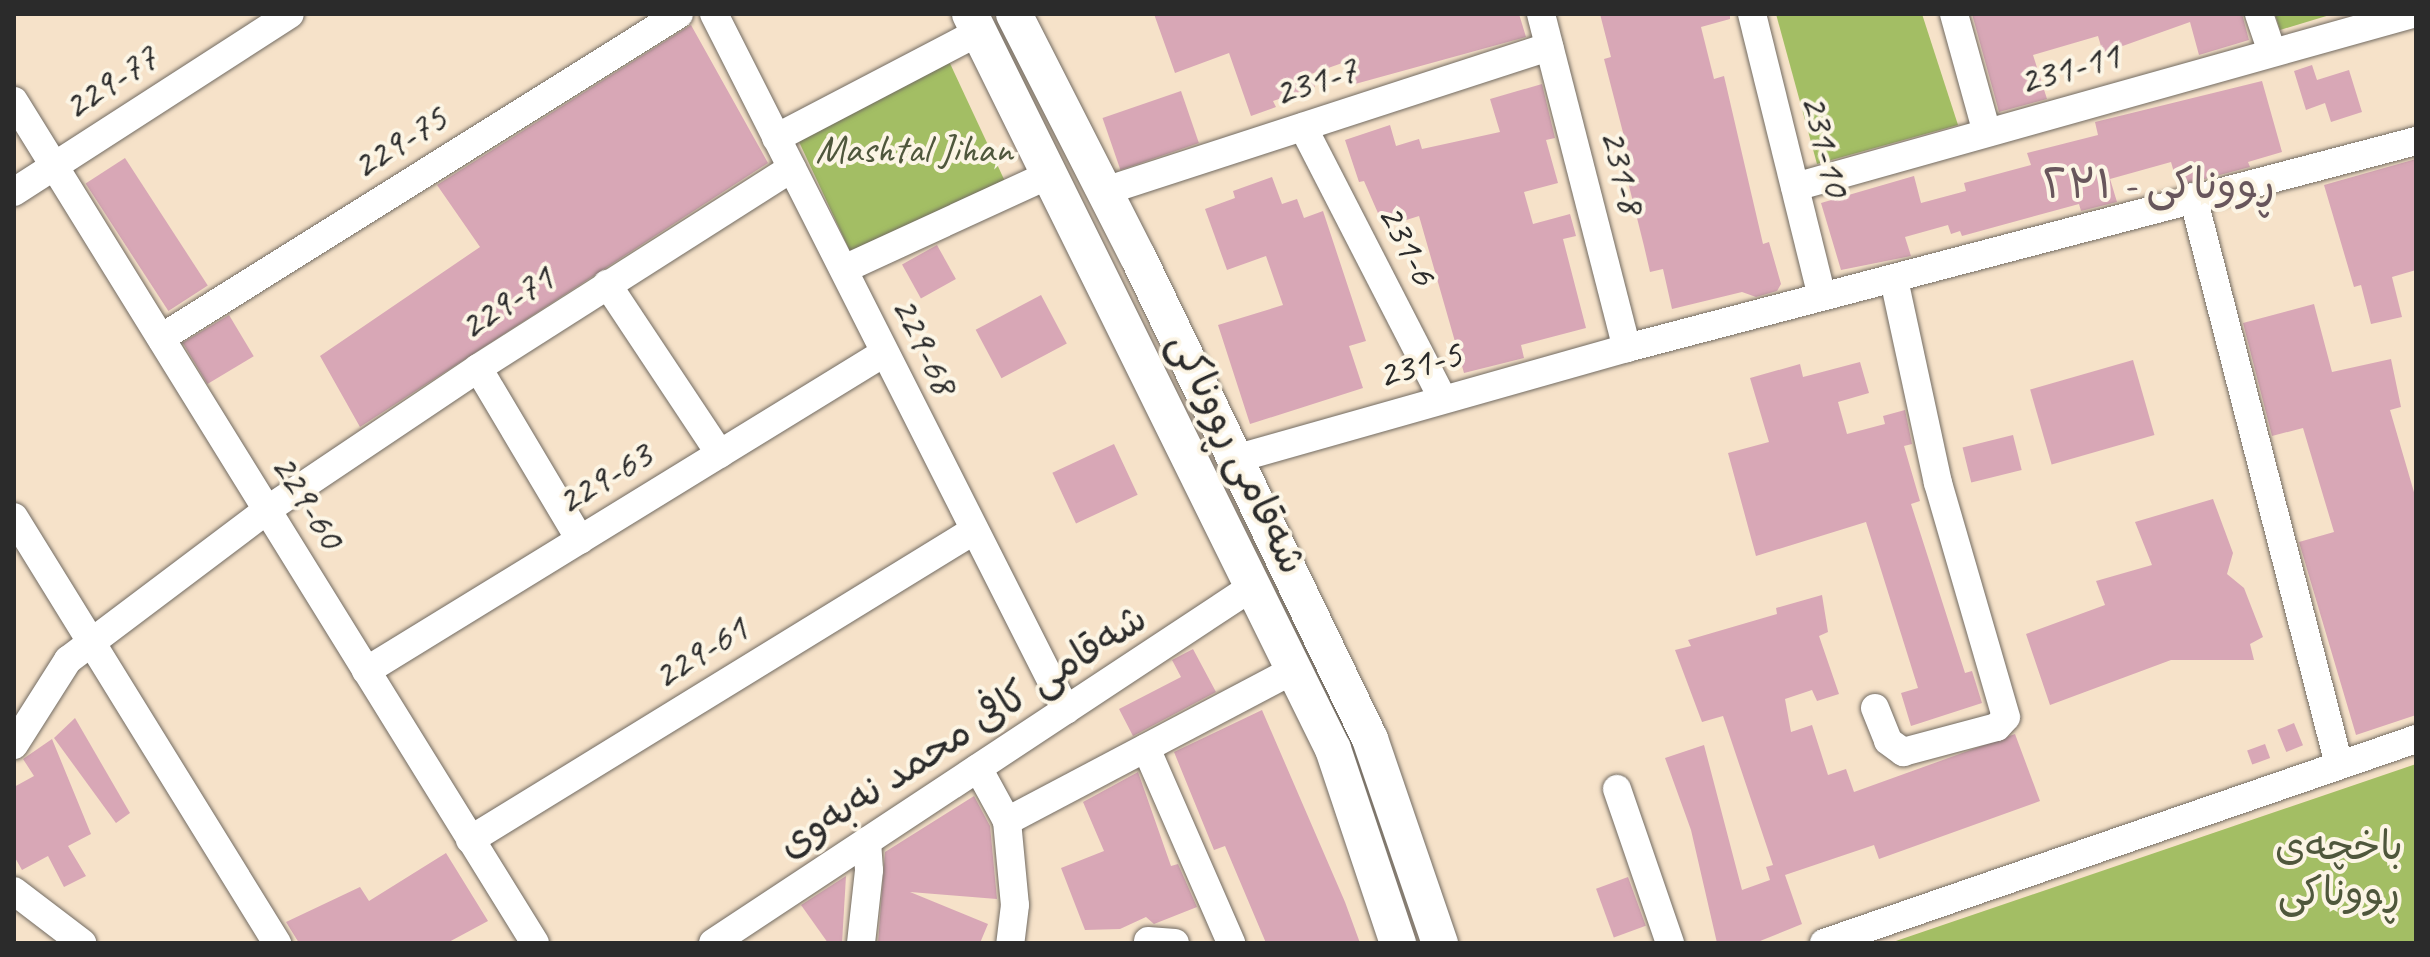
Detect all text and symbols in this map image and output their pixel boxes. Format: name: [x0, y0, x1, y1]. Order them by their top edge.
street label: 231-11: [2013, 31, 2125, 105]
street label: 229-77: [54, 34, 166, 130]
street label: 231-7: [1267, 45, 1363, 117]
street label: 231-10: [1790, 89, 1862, 201]
street label: 229-75: [343, 94, 455, 190]
street label: 231-8: [1589, 124, 1657, 218]
park label: Mashtal Jihan: [816, 125, 1012, 173]
district label: ڕووناکی - ٢٣١: [2043, 160, 2275, 210]
street label: 231-6: [1367, 195, 1449, 293]
street label: 229-71: [450, 254, 562, 350]
street label: 229-68: [881, 288, 969, 402]
street label: شەقامی ڕووناکی: [1159, 324, 1317, 582]
street label: 231-5: [1372, 329, 1466, 399]
street label: 229-63: [547, 431, 661, 525]
street label: 229-60: [260, 445, 356, 557]
street label: شەقامی کافی محمد نەبەوی: [769, 594, 1155, 868]
street label: 229-61: [644, 604, 756, 700]
park label: باخچەی ڕووناکی: [2275, 822, 2403, 916]

